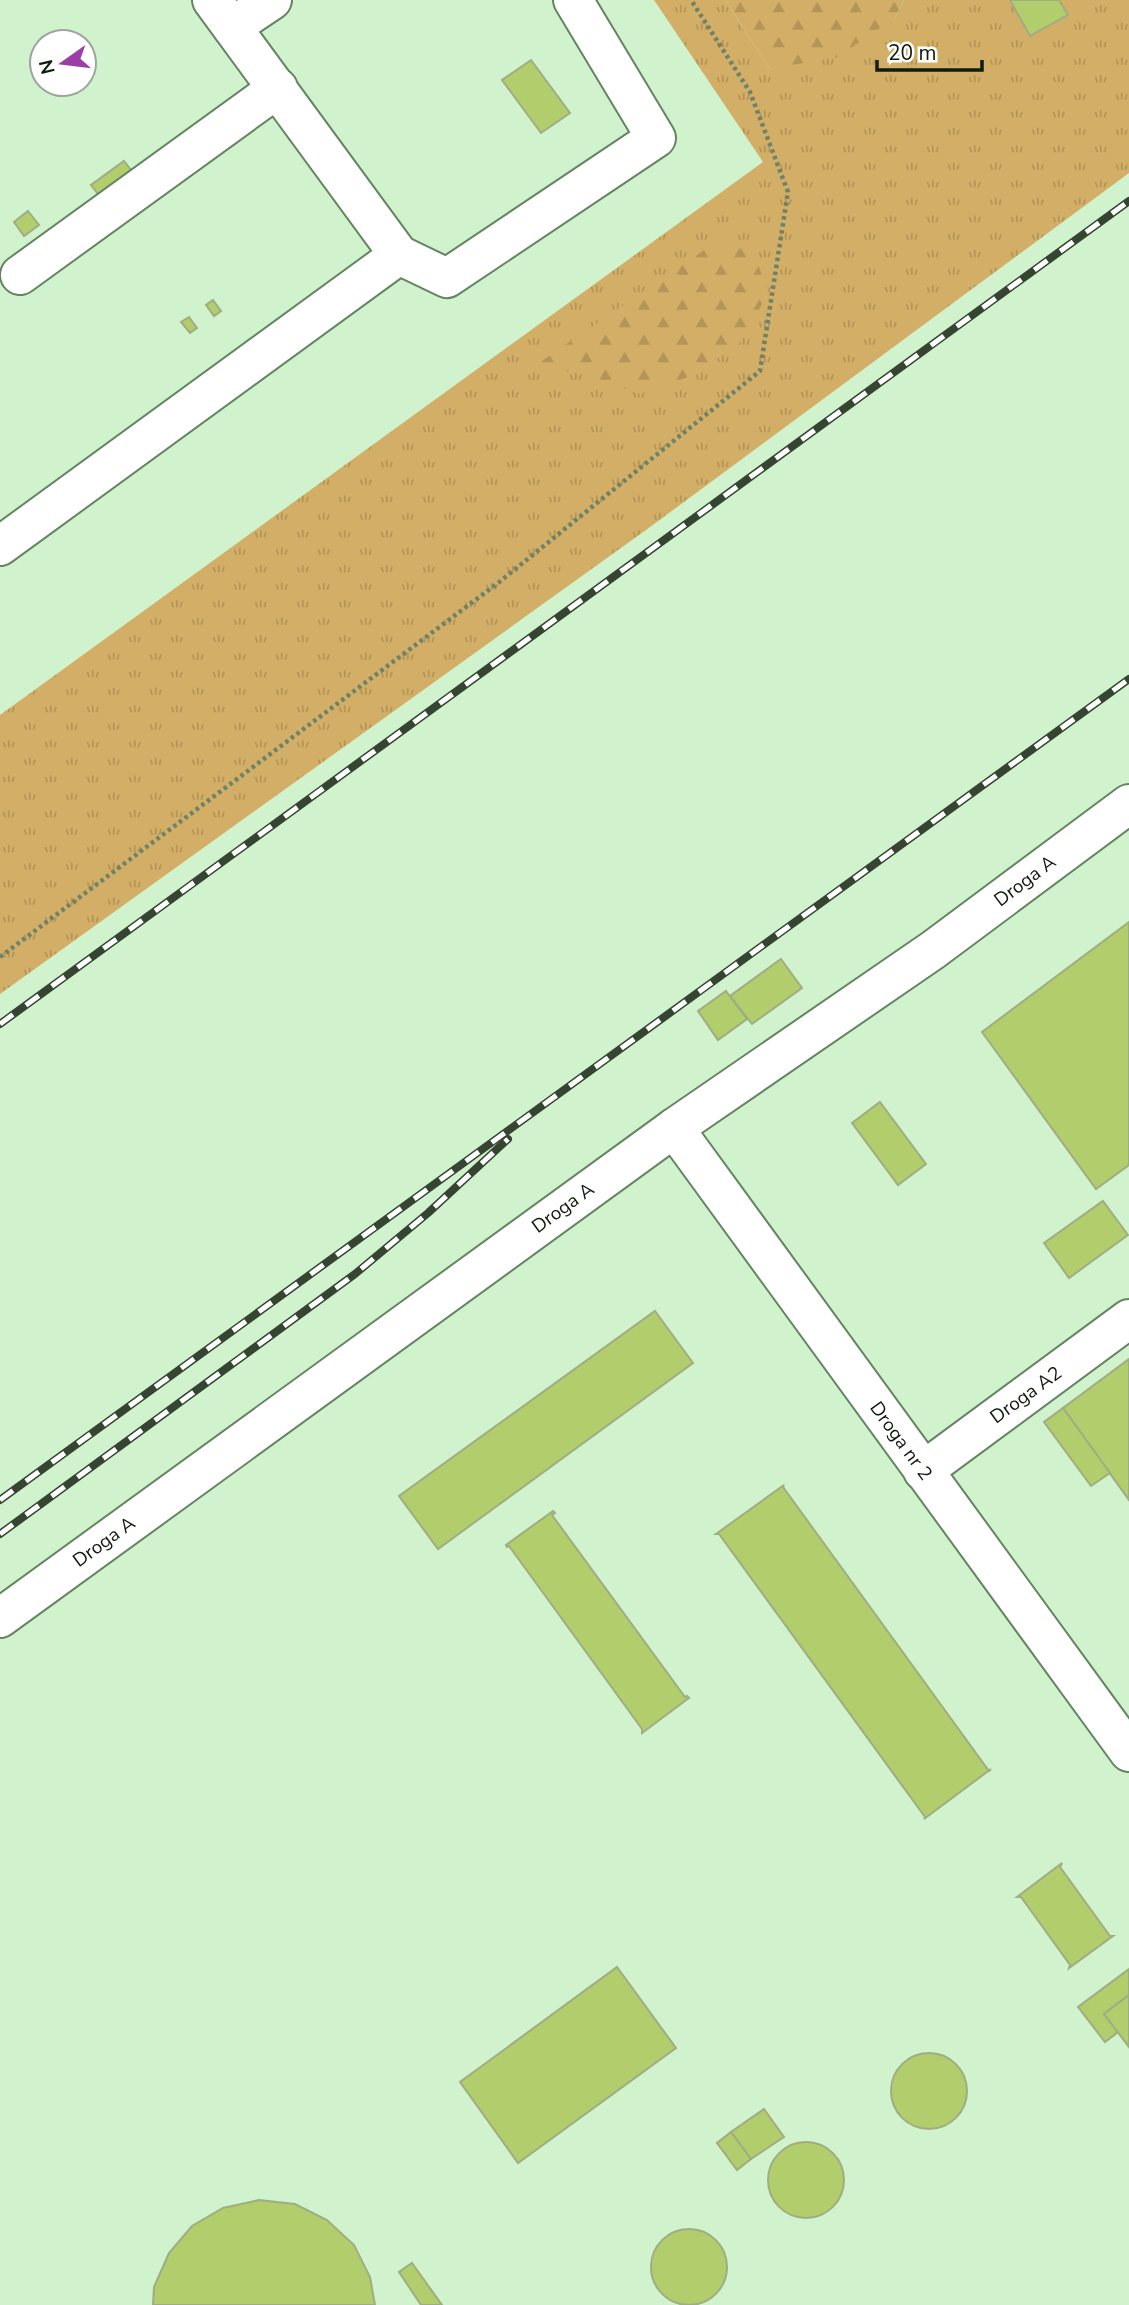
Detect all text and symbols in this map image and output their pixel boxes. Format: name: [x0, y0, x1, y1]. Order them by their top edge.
north arrow: [28, 28, 98, 98]
scale bar: [877, 28, 982, 72]
text: 20 m: [888, 39, 937, 67]
text: N: [33, 57, 62, 77]
street label: Droga A: [989, 849, 1061, 913]
street label: Droga A: [527, 1176, 600, 1239]
street label: Droga A2: [985, 1360, 1067, 1430]
street label: Droga nr 2: [864, 1396, 938, 1486]
street label: Droga A: [68, 1510, 141, 1573]

